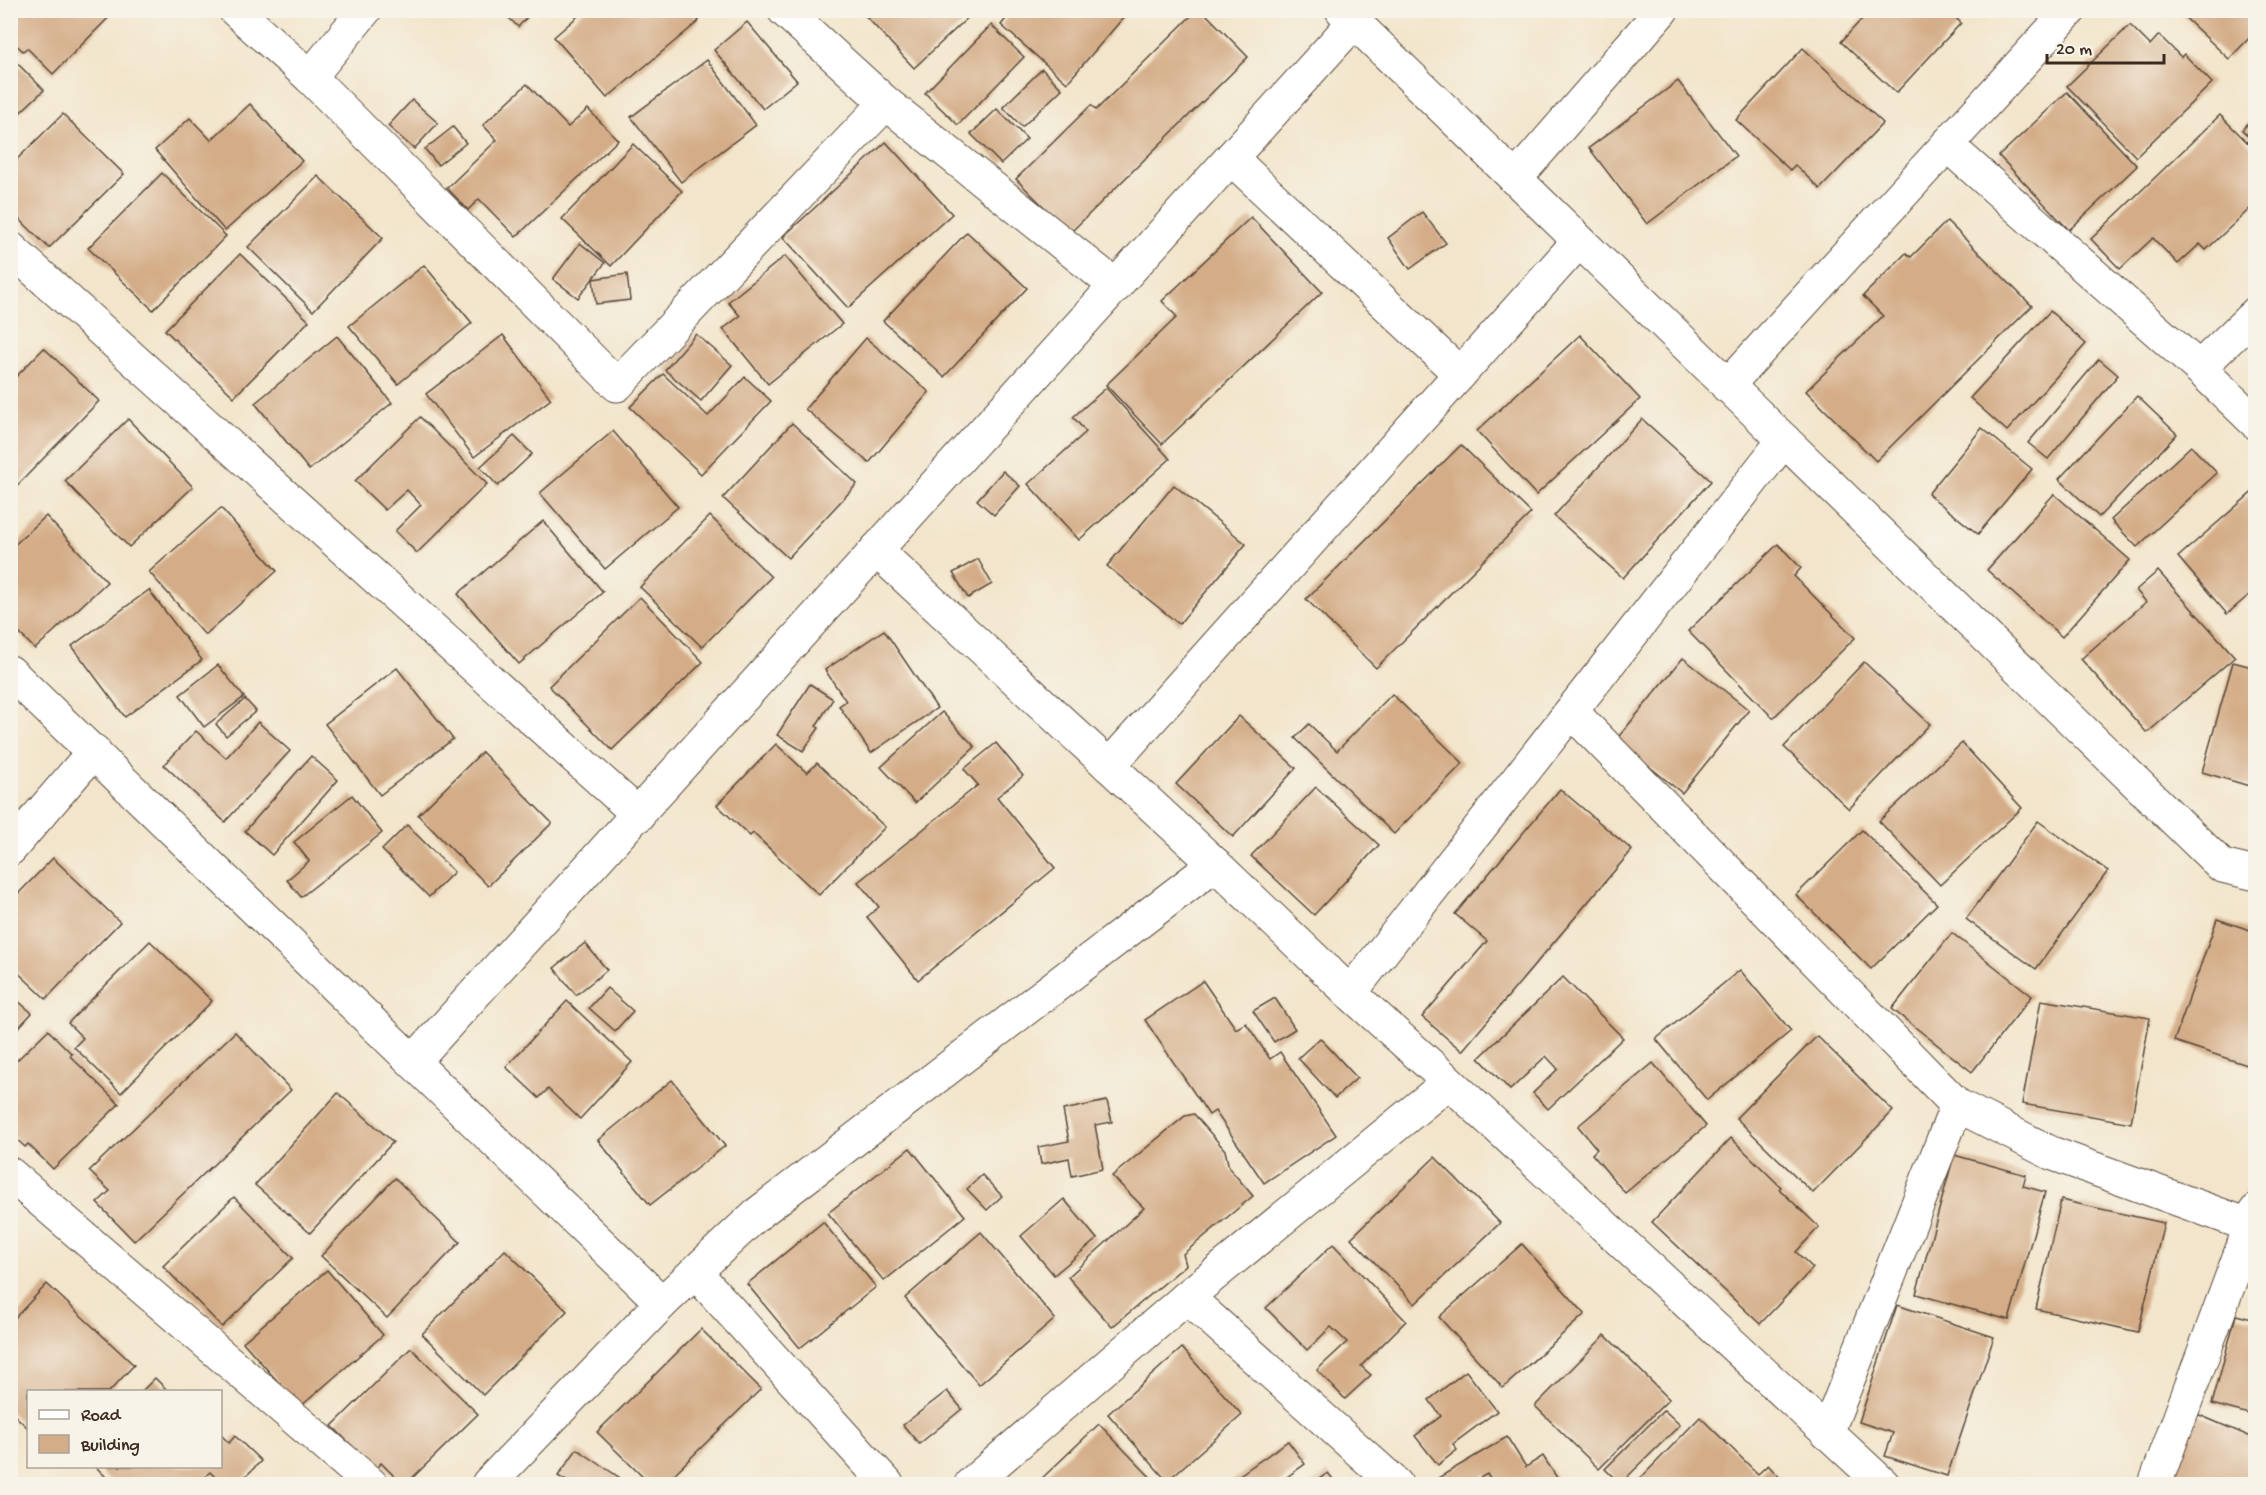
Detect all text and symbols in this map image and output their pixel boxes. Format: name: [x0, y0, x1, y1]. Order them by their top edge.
scale bar: [2047, 27, 2164, 65]
text: 20 m: [2056, 40, 2092, 61]
legend: [27, 1390, 222, 1468]
text: Road: [81, 1406, 122, 1427]
text: Building: [80, 1436, 140, 1457]

